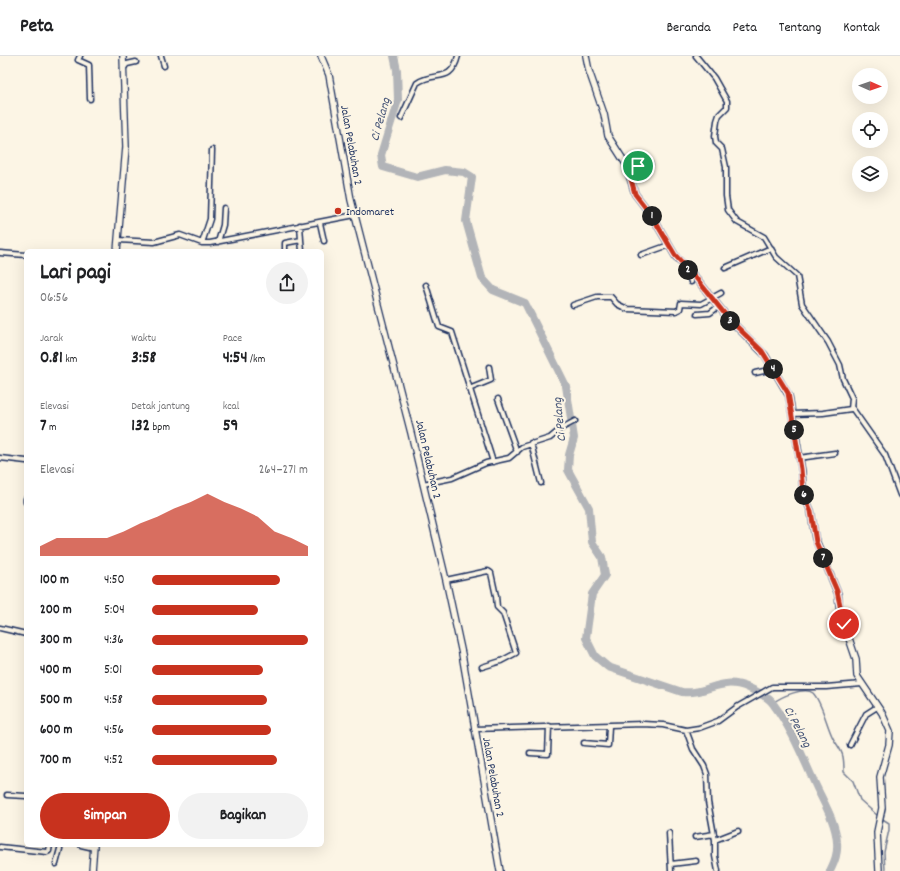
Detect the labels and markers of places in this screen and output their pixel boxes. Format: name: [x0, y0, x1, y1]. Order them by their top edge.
pin: [621, 149, 655, 183]
place label: Indomaret: [346, 204, 395, 221]
marker: Indomaret: [333, 206, 343, 216]
pin: 1: [642, 206, 662, 226]
pin: 2: [678, 260, 698, 280]
pin: 3: [720, 311, 740, 331]
pin: 4: [763, 359, 783, 379]
pin: 5: [784, 420, 804, 440]
pin: 6: [794, 485, 814, 505]
pin: 7: [813, 548, 833, 568]
pin: [827, 607, 861, 641]

